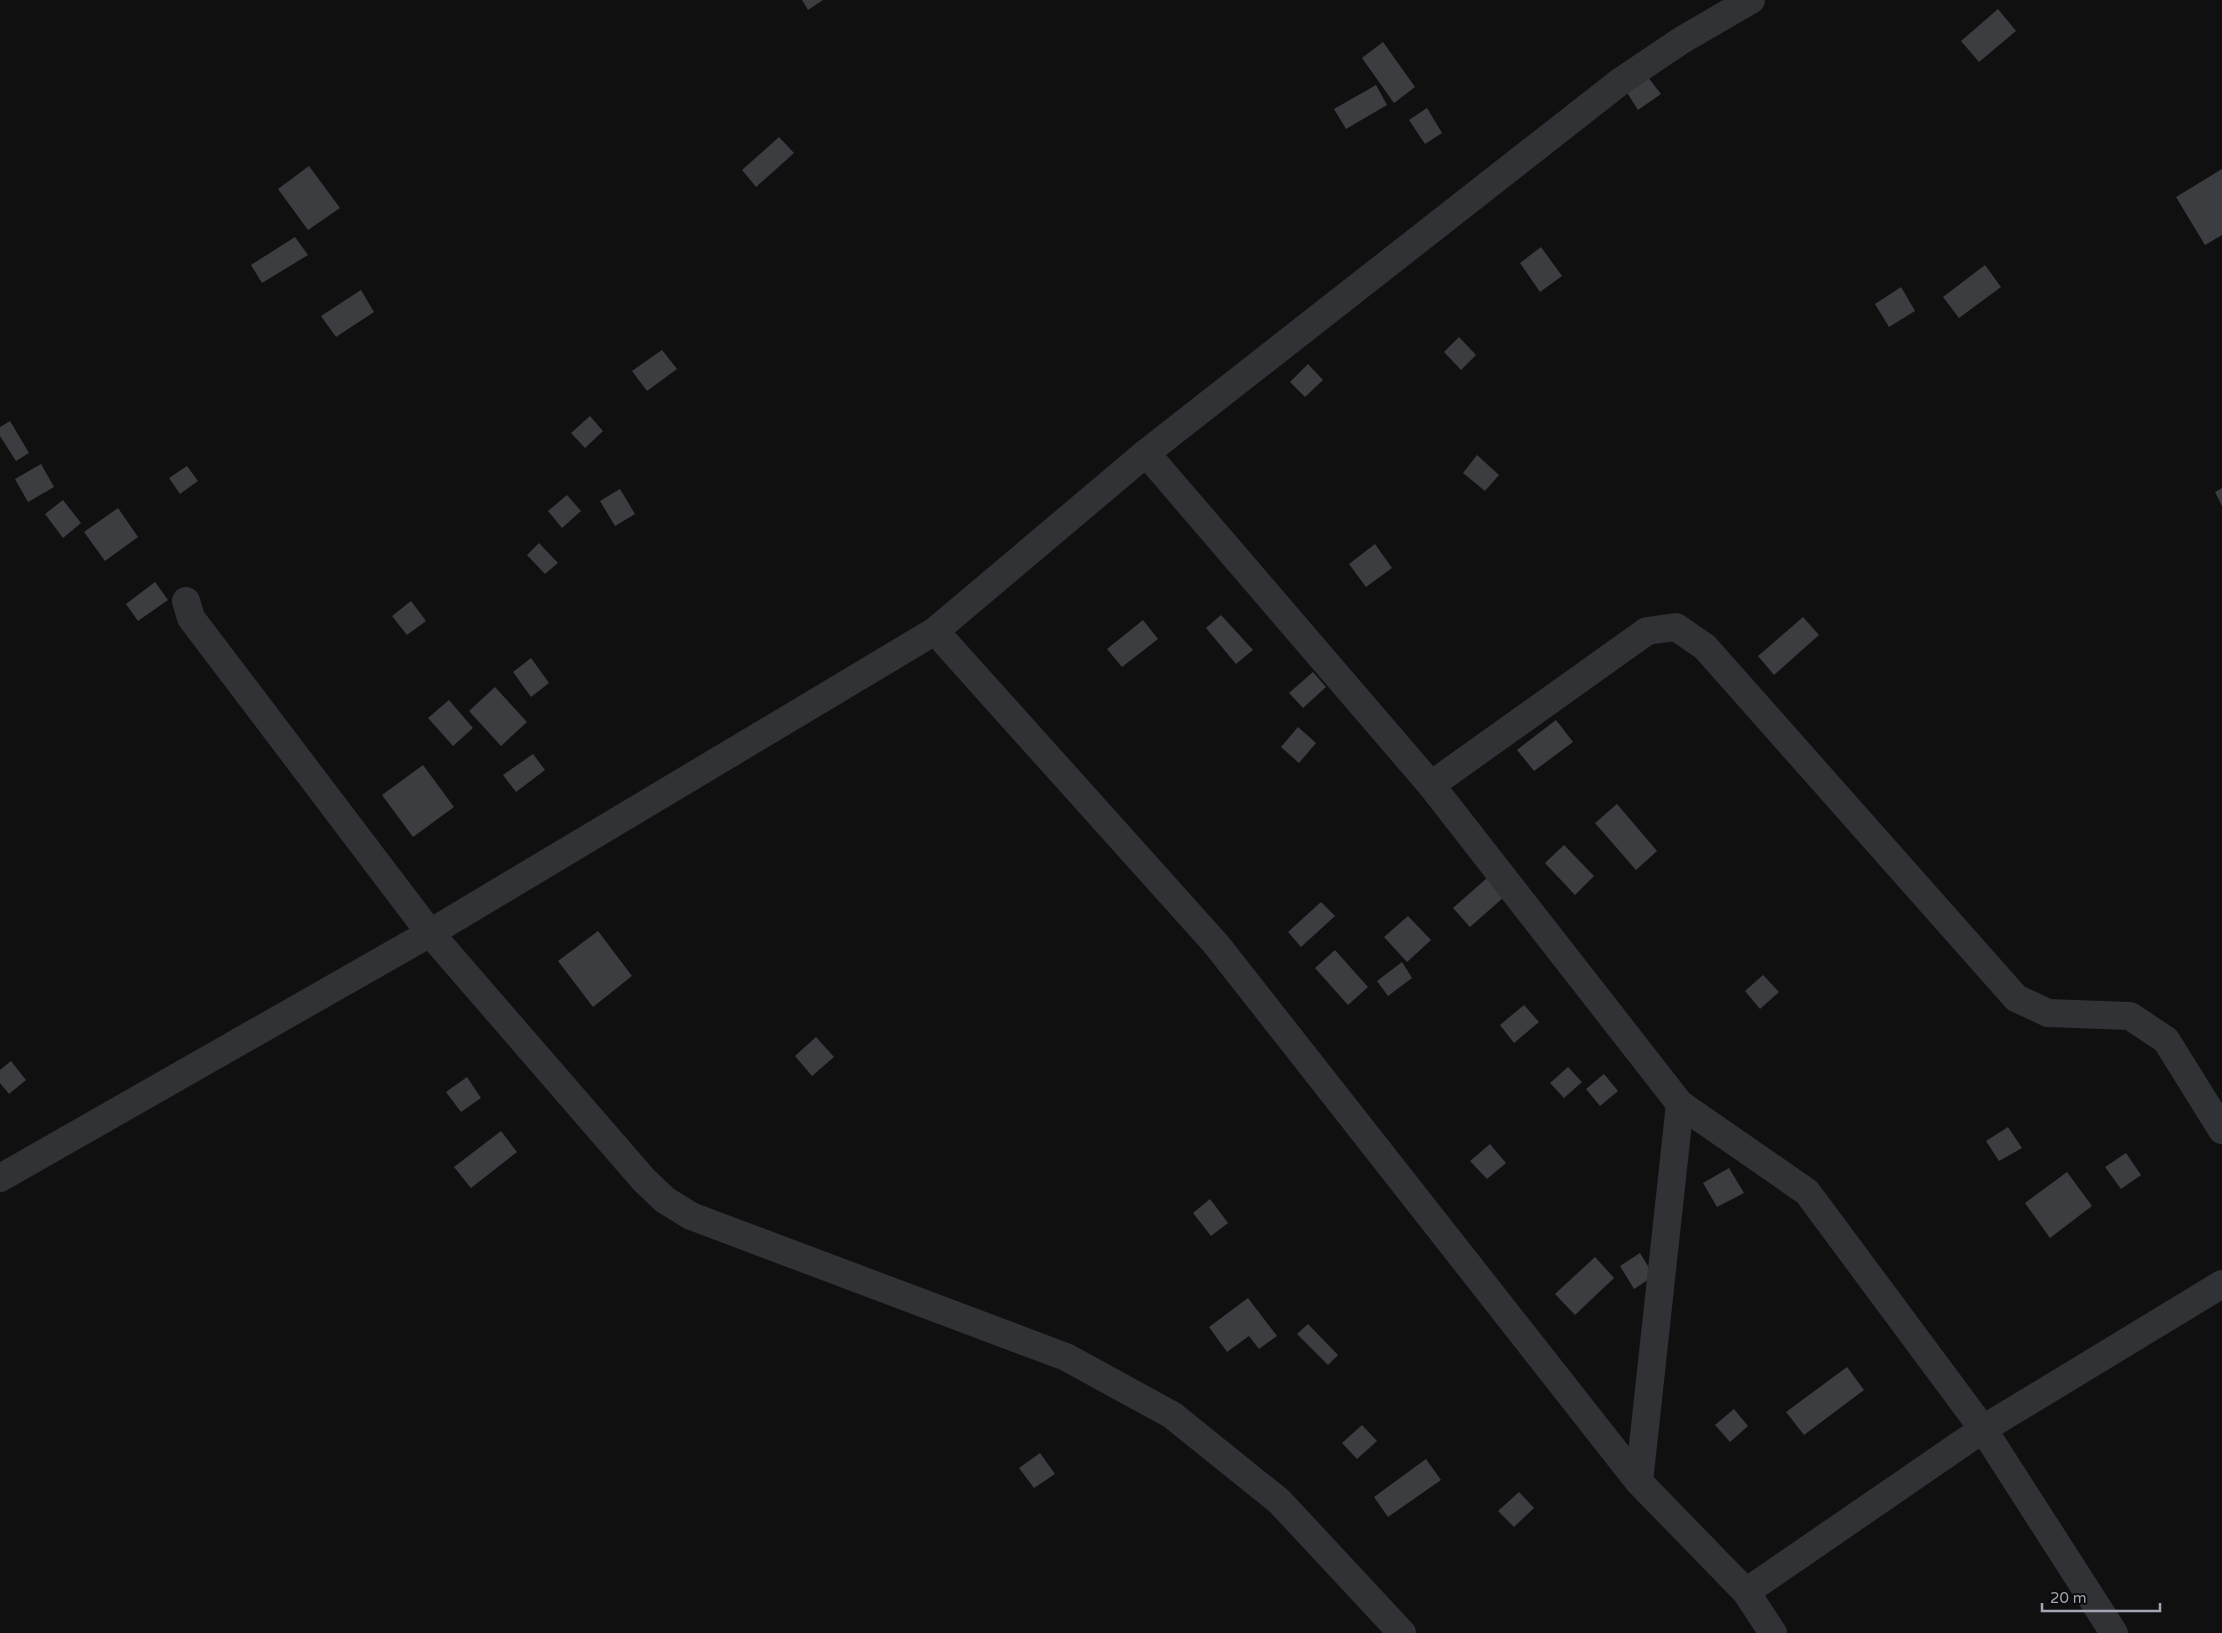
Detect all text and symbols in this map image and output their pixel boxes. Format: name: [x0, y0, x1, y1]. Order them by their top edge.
scale bar: [2042, 1580, 2160, 1612]
text: 20 m: [2050, 1589, 2087, 1607]

